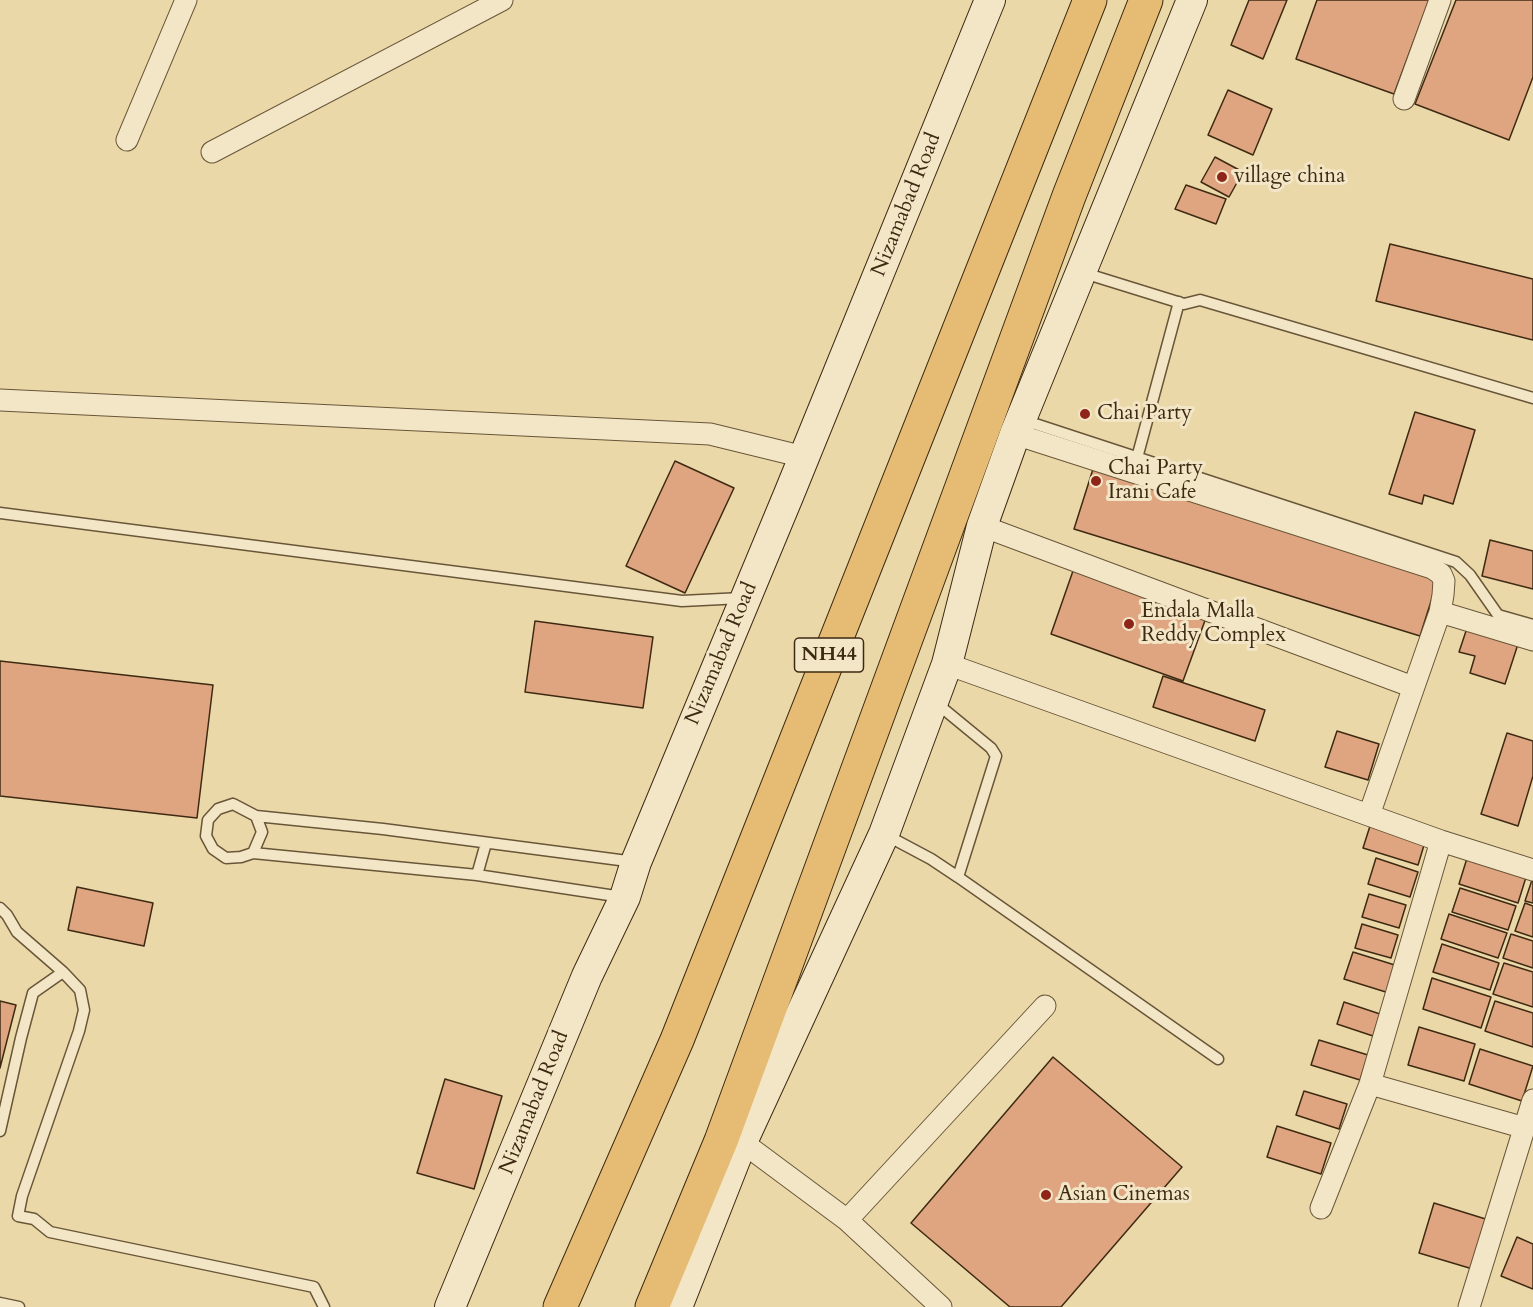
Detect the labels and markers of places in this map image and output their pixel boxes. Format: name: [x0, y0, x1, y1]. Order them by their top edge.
place label: village china: [1234, 164, 1345, 190]
marker: village china: [1215, 170, 1229, 184]
place label: Chai Party: [1097, 401, 1192, 427]
marker: Chai Party: [1078, 407, 1092, 421]
place label: Chai Party Irani Cafe: [1108, 456, 1203, 506]
marker: Chai Party Irani Cafe: [1089, 474, 1103, 488]
place label: Endala Malla Reddy Complex: [1141, 599, 1286, 649]
marker: Endala Malla Reddy Complex: [1122, 617, 1136, 631]
place label: Asian Cinemas: [1058, 1182, 1190, 1208]
marker: Asian Cinemas: [1039, 1188, 1053, 1202]

